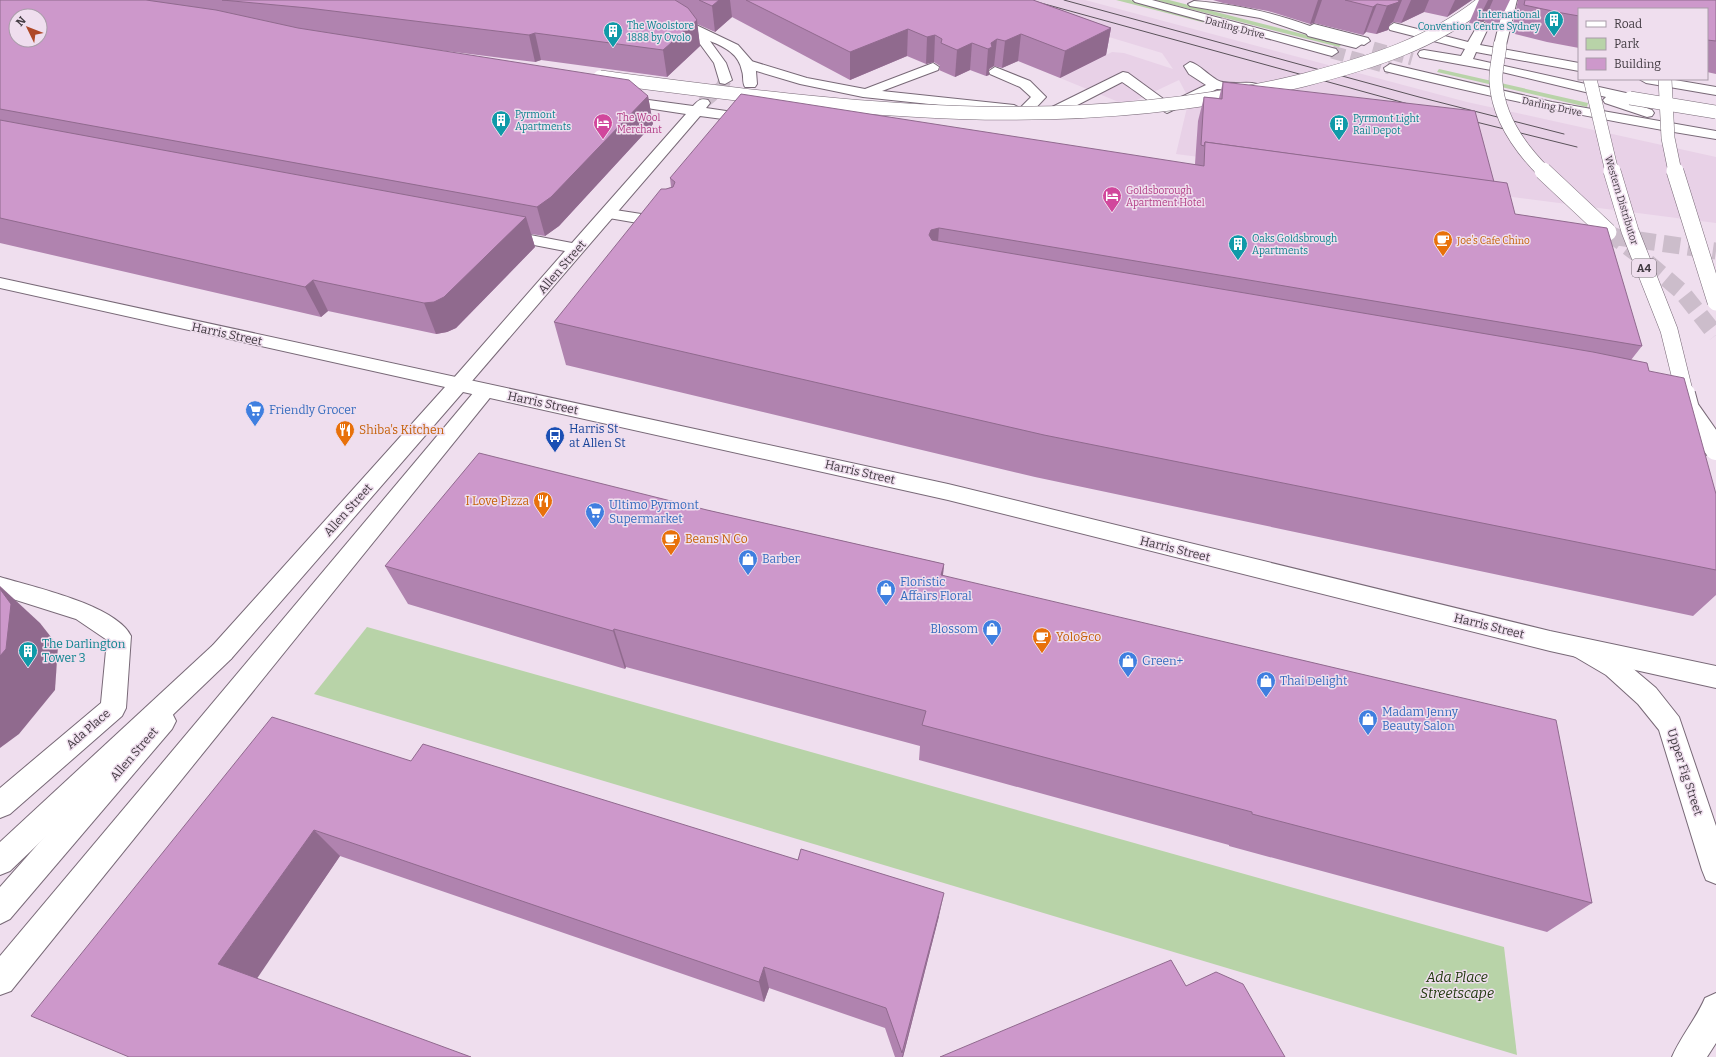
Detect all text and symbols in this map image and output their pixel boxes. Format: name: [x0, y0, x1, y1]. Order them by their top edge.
north arrow: [8, 8, 48, 48]
legend: [1578, 8, 1708, 80]
place label: International Convention Centre Sydney: [1418, 9, 1541, 33]
building icon: International Convention Centre Sydney: [1543, 9, 1565, 37]
text: N: [13, 14, 29, 29]
street label: Darling Drive: [1204, 14, 1266, 42]
text: Road: [1614, 17, 1642, 31]
building icon: The Woolstore 1888 by Ovolo: [602, 20, 624, 48]
place label: The Woolstore 1888 by Ovolo: [627, 20, 694, 44]
text: Park: [1614, 37, 1640, 51]
text: Building: [1614, 57, 1661, 71]
street label: Darling Drive: [1521, 95, 1583, 119]
building icon: Pyrmont Apartments: [490, 109, 512, 137]
place label: Pyrmont Apartments: [515, 109, 571, 133]
hotel icon: The Wool Merchant: [592, 112, 614, 140]
place label: The Wool Merchant: [617, 112, 662, 136]
building icon: Pyrmont Light Rail Depot: [1328, 113, 1350, 141]
place label: Pyrmont Light Rail Depot: [1353, 113, 1420, 137]
street label: Western Distributor: [1602, 154, 1640, 247]
hotel icon: Goldsborough Apartment Hotel: [1101, 185, 1123, 213]
place label: Goldsborough Apartment Hotel: [1126, 185, 1205, 209]
cafe icon: Joe’s Cafe Chino: [1432, 229, 1454, 257]
building icon: Oaks Goldsbrough Apartments: [1227, 233, 1249, 261]
place label: Oaks Goldsbrough Apartments: [1252, 233, 1338, 257]
place label: Joe’s Cafe Chino: [1456, 235, 1530, 247]
street label: Allen Street: [535, 237, 589, 296]
road number: A4: [1632, 259, 1656, 277]
street label: Harris Street: [190, 320, 264, 348]
street label: Harris Street: [506, 389, 580, 417]
supermarket icon: Friendly Grocer: [244, 399, 266, 427]
place label: Friendly Grocer: [269, 403, 357, 417]
restaurant icon: Shiba's Kitchen: [334, 419, 356, 447]
place label: Harris St at Allen St: [569, 422, 626, 450]
place label: Shiba's Kitchen: [359, 423, 444, 437]
bus stop icon: Harris St at Allen St: [544, 425, 566, 453]
street label: Harris Street: [823, 457, 897, 487]
street label: Allen Street: [321, 480, 376, 539]
restaurant icon: I Love Pizza: [532, 490, 554, 518]
place label: I Love Pizza: [465, 494, 529, 508]
place label: Ultimo Pyrmont Supermarket: [609, 498, 700, 526]
supermarket icon: Ultimo Pyrmont Supermarket: [584, 501, 606, 529]
cafe icon: Beans N Co: [660, 528, 682, 556]
place label: Beans N Co: [685, 532, 748, 546]
street label: Harris Street: [1138, 534, 1212, 565]
shop icon: Barber: [737, 548, 759, 576]
place label: Barber: [762, 552, 801, 566]
place label: Floristic Affairs Floral: [900, 575, 972, 603]
shop icon: Floristic Affairs Floral: [875, 578, 897, 606]
street label: Harris Street: [1452, 611, 1526, 642]
shop icon: Blossom: [981, 618, 1003, 646]
place label: Blossom: [930, 622, 979, 636]
cafe icon: Yolo&co: [1031, 626, 1053, 654]
place label: Yolo&co: [1056, 630, 1101, 644]
place label: The Darlington Tower 3: [42, 637, 126, 665]
building icon: The Darlington Tower 3: [17, 640, 39, 668]
shop icon: Green+: [1117, 650, 1139, 678]
place label: Green+: [1142, 654, 1184, 668]
shop icon: Thai Delight: [1255, 670, 1277, 698]
place label: Thai Delight: [1280, 674, 1348, 688]
place label: Madam Jenny Beauty Salon: [1382, 705, 1459, 733]
street label: Ada Place: [63, 706, 113, 752]
shop icon: Madam Jenny Beauty Salon: [1357, 708, 1379, 736]
street label: Allen Street: [107, 724, 161, 783]
street label: Upper Fig Street: [1664, 727, 1706, 818]
park label: Ada Place Streetscape: [1420, 969, 1494, 1002]

